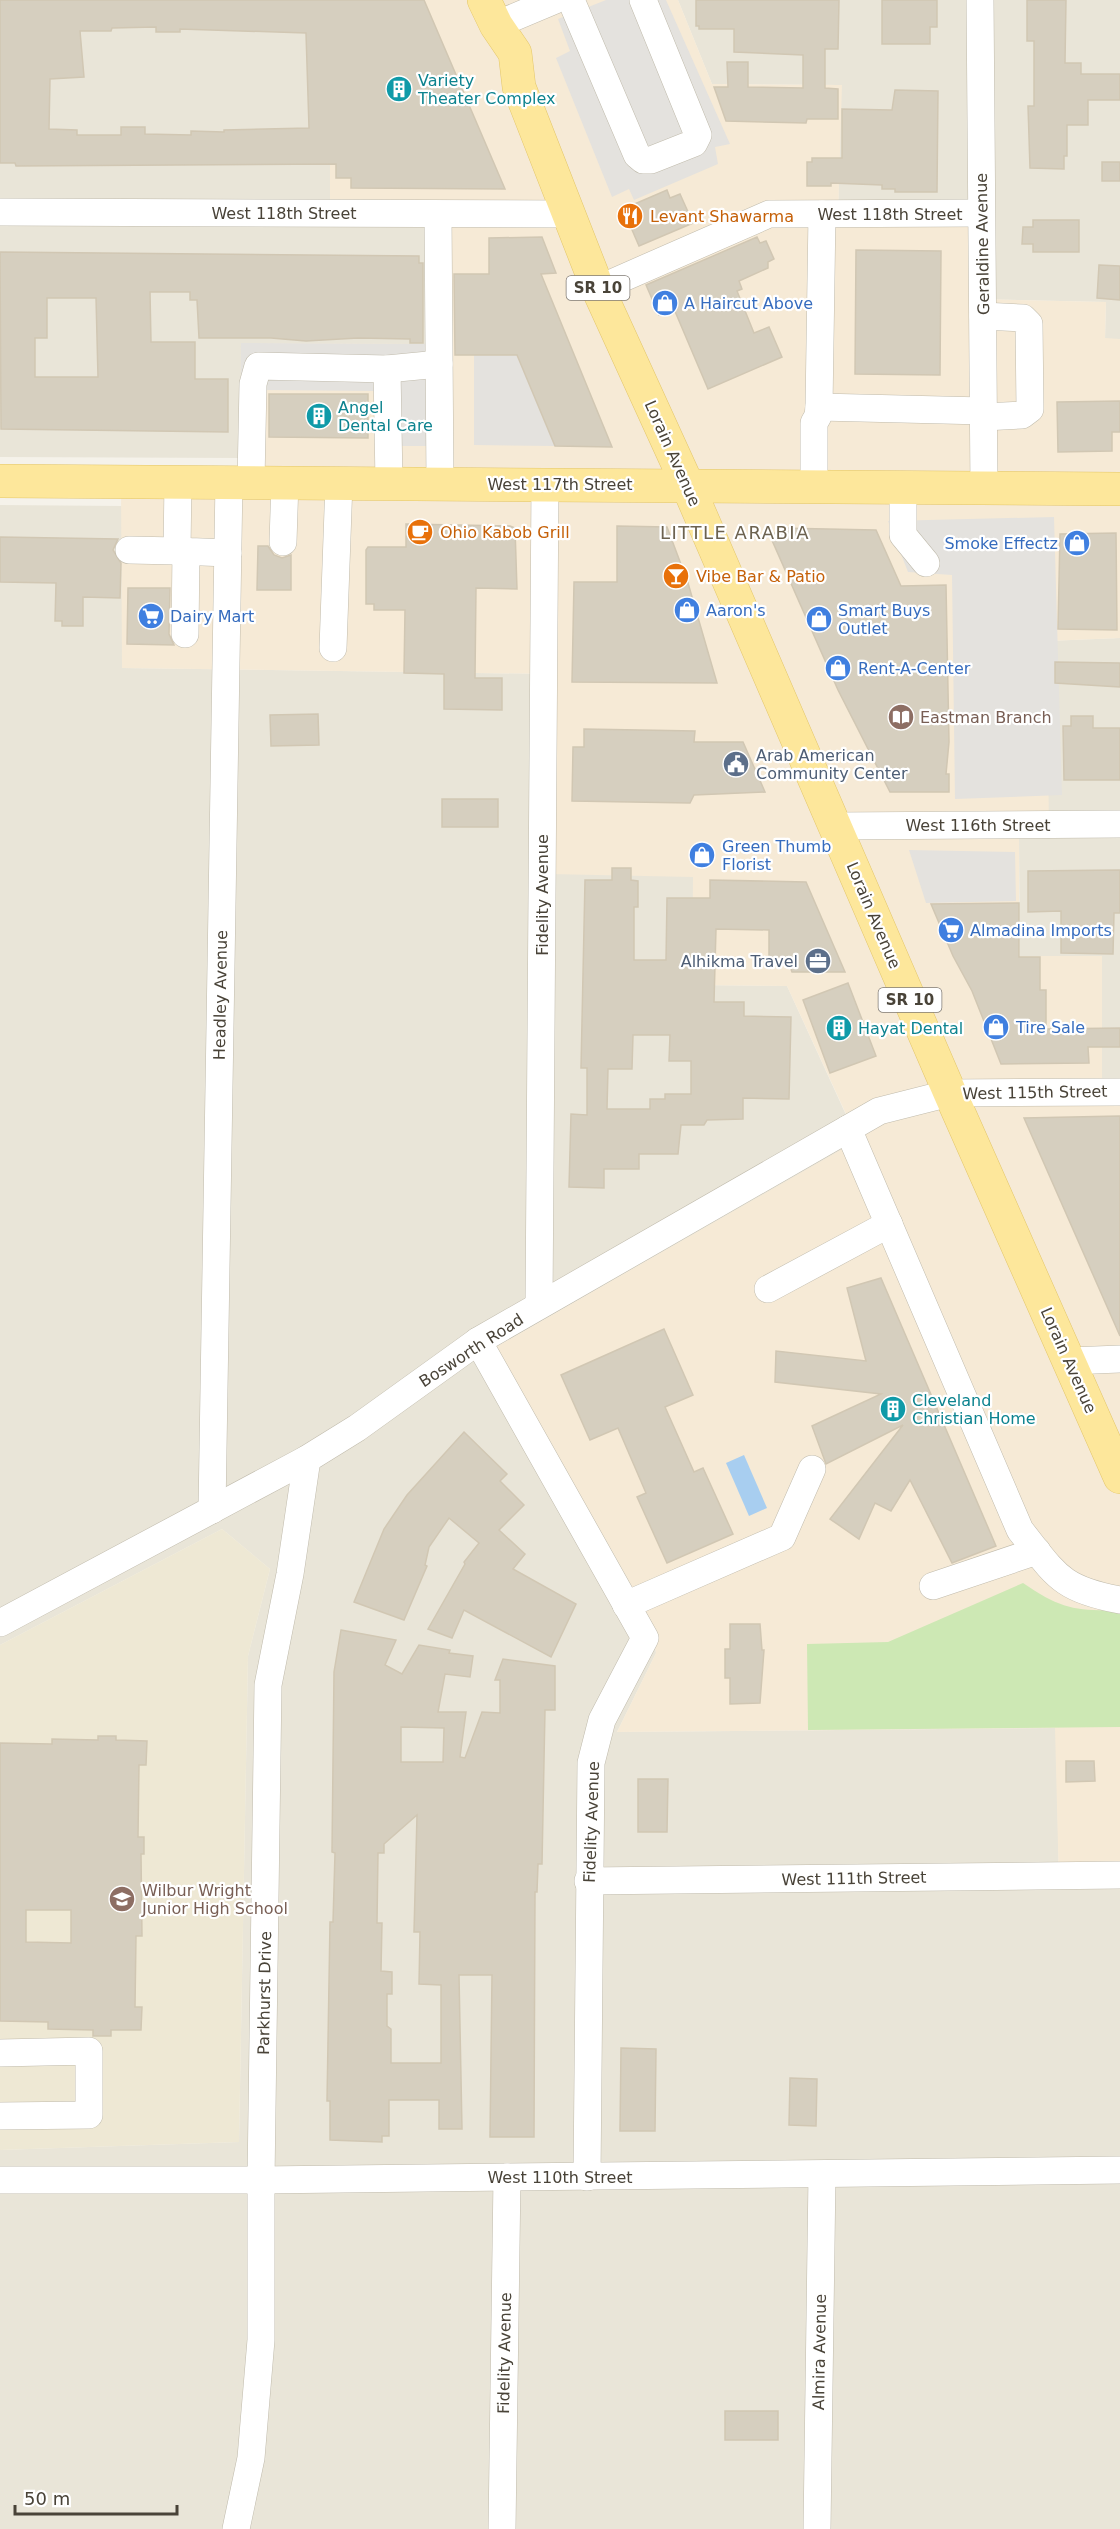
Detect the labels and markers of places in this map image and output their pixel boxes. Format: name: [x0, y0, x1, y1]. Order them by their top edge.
place label: Variety Theater Complex: [417, 71, 556, 108]
building icon: Variety Theater Complex: [384, 74, 414, 104]
restaurant icon: Levant Shawarma: [615, 201, 645, 231]
place label: Levant Shawarma: [650, 207, 794, 226]
shop icon: A Haircut Above: [650, 288, 680, 318]
place label: A Haircut Above: [684, 294, 813, 313]
place label: Angel Dental Care: [338, 398, 433, 435]
building icon: Angel Dental Care: [304, 401, 334, 431]
cafe icon: Ohio Kabob Grill: [405, 517, 435, 547]
place label: Ohio Kabob Grill: [440, 523, 570, 542]
shop icon: Smoke Effectz: [1062, 528, 1092, 558]
place label: Smoke Effectz: [944, 534, 1058, 553]
bar icon: Vibe Bar & Patio: [661, 561, 691, 591]
place label: Vibe Bar & Patio: [696, 567, 825, 586]
shop icon: Aaron's: [672, 595, 702, 625]
supermarket icon: Dairy Mart: [136, 601, 166, 631]
place label: Aaron's: [706, 601, 766, 620]
place label: Smart Buys Outlet: [838, 601, 930, 638]
shop icon: Smart Buys Outlet: [804, 604, 834, 634]
place label: Dairy Mart: [170, 607, 254, 626]
shop icon: Rent-A-Center: [823, 653, 853, 683]
place label: Rent-A-Center: [858, 659, 971, 678]
library icon: Eastman Branch: [886, 702, 916, 732]
place label: Eastman Branch: [920, 708, 1052, 727]
place label: Arab American Community Center: [756, 746, 908, 783]
public building icon: Arab American Community Center: [721, 749, 751, 779]
place label: Green Thumb Florist: [722, 837, 831, 874]
shop icon: Green Thumb Florist: [687, 840, 717, 870]
supermarket icon: Almadina Imports: [936, 915, 966, 945]
place label: Almadina Imports: [970, 921, 1112, 940]
office icon: Alhikma Travel: [803, 946, 833, 976]
place label: Alhikma Travel: [681, 952, 798, 971]
shop icon: Tire Sale: [981, 1012, 1011, 1042]
building icon: Hayat Dental: [824, 1013, 854, 1043]
place label: Tire Sale: [1015, 1018, 1085, 1037]
place label: Hayat Dental: [858, 1019, 963, 1038]
place label: Cleveland Christian Home: [912, 1391, 1036, 1428]
building icon: Cleveland Christian Home: [878, 1394, 908, 1424]
place label: Wilbur Wright Junior High School: [141, 1881, 288, 1918]
school or university icon: Wilbur Wright Junior High School: [107, 1884, 137, 1914]

